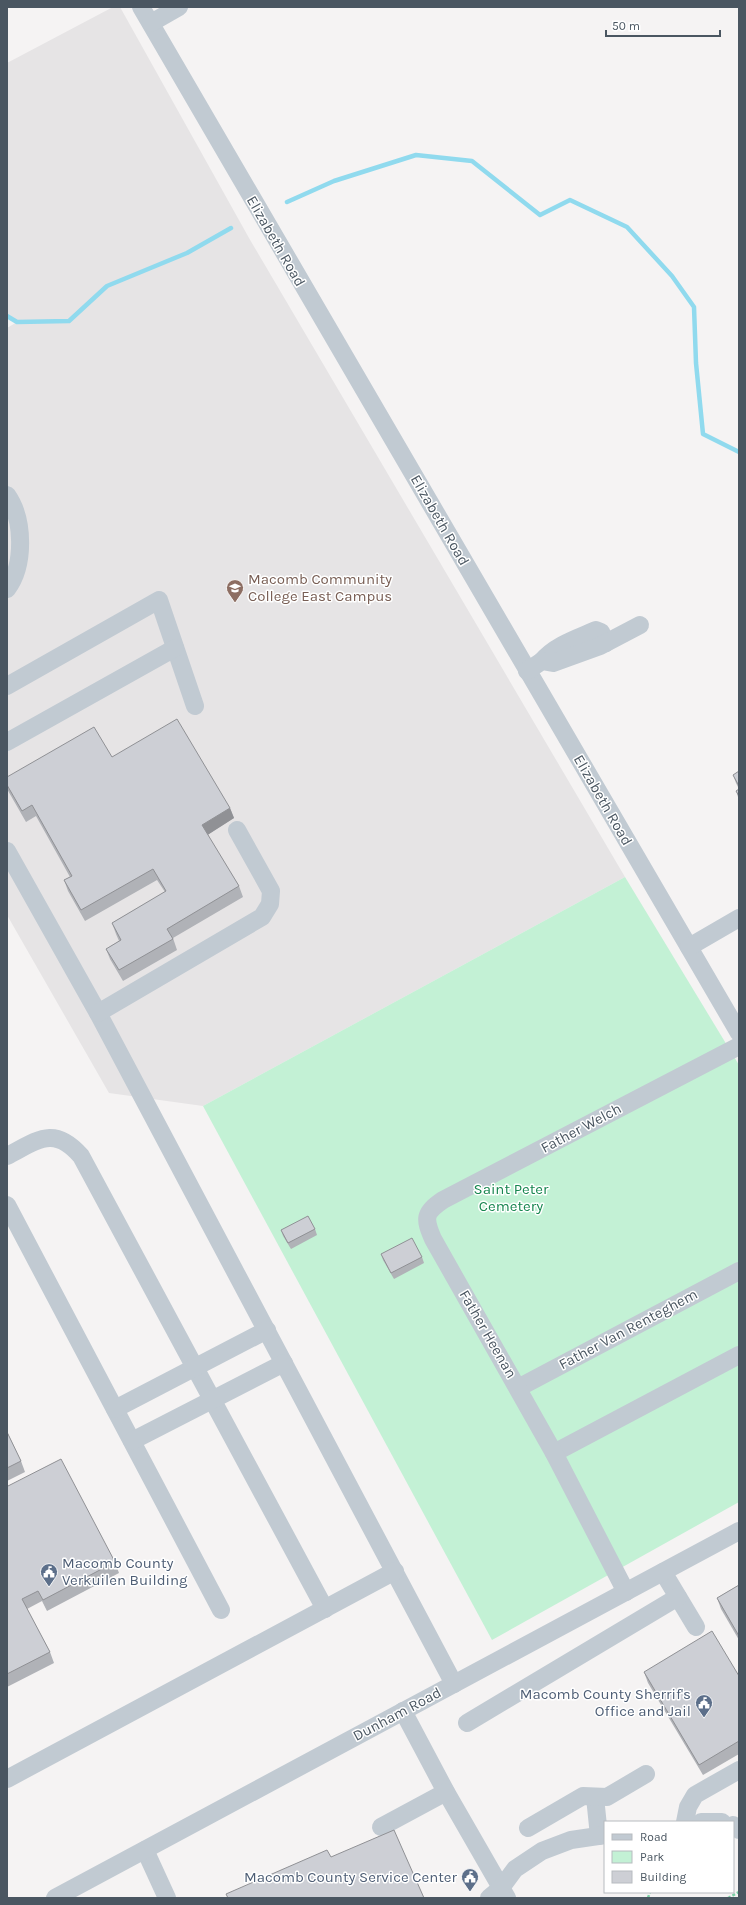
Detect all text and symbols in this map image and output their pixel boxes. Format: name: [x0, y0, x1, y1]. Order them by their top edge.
scale bar: [606, 12, 720, 38]
text: 50 m: [612, 19, 640, 33]
street label: Elizabeth Road: [243, 192, 309, 290]
street label: Elizabeth Road: [407, 471, 473, 569]
place label: Macomb Community College East Campus: [248, 570, 392, 605]
school or university icon: Macomb Community College East Campus: [225, 578, 245, 603]
street label: Elizabeth Road: [570, 751, 636, 849]
street label: Father Welch: [538, 1099, 624, 1157]
park label: Saint Peter Cemetery: [474, 1180, 549, 1215]
street label: Father Van Renteghem: [556, 1285, 700, 1373]
street label: Father Heenan: [455, 1287, 521, 1381]
place label: Macomb County Verkuilen Building: [62, 1554, 188, 1589]
public building icon: Macomb County Verkuilen Building: [39, 1562, 59, 1587]
street label: Dunham Road: [350, 1683, 444, 1745]
place label: Macomb County Sherrif's Office and Jail: [520, 1685, 691, 1720]
public building icon: Macomb County Sherrif's Office and Jail: [694, 1693, 714, 1718]
legend: [604, 1821, 734, 1893]
text: Road: [640, 1830, 668, 1844]
text: Park: [640, 1850, 665, 1864]
public building icon: Macomb County Service Center: [460, 1867, 480, 1892]
place label: Macomb County Service Center: [244, 1868, 458, 1886]
text: Building: [640, 1870, 687, 1884]

